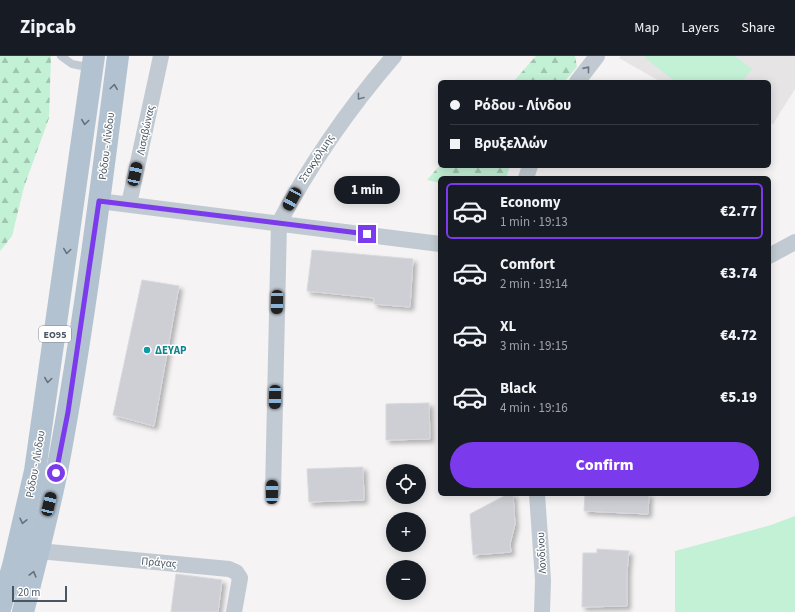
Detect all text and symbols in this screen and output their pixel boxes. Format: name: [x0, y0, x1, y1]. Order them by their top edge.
text: Zipcab: [20, 14, 76, 41]
text: Map: [634, 18, 659, 38]
text: Layers: [681, 18, 719, 38]
text: Share: [741, 18, 775, 38]
one-way arrow: [582, 66, 589, 74]
one-way arrow: [109, 84, 118, 90]
one-way arrow: [357, 93, 365, 100]
text: Ρόδου - Λίνδου: [474, 95, 571, 116]
street label: Λισαβώνας: [133, 104, 158, 156]
street label: Ρόδου - Λίνδου: [95, 111, 118, 181]
one-way arrow: [81, 119, 90, 125]
street label: Στοκχόλμης: [295, 131, 338, 185]
text: Βρυξελλών: [474, 133, 547, 154]
car: [127, 161, 143, 187]
callout: 1 min: [334, 176, 400, 204]
text: 1 min: [351, 181, 383, 199]
car: [281, 186, 303, 212]
text: Economy: [500, 192, 561, 213]
icon: car: [452, 193, 488, 229]
text: €2.77: [720, 201, 757, 222]
text: 1 min · 19:13: [500, 213, 568, 231]
route end: [358, 225, 376, 243]
one-way arrow: [63, 248, 72, 254]
text: Comfort: [500, 254, 555, 275]
icon: car: [452, 255, 488, 291]
text: €3.74: [720, 263, 757, 284]
text: 2 min · 19:14: [500, 275, 568, 293]
car: [271, 290, 283, 314]
text: XL: [500, 316, 516, 337]
icon: car: [452, 317, 488, 353]
text: €4.72: [720, 325, 757, 346]
road number: ΕΟ95: [39, 326, 71, 342]
text: 3 min · 19:15: [500, 337, 568, 355]
place label: ΔΕΥΑΡ: [155, 343, 187, 358]
marker: ΔΕΥΑΡ: [142, 345, 152, 355]
one-way arrow: [44, 377, 53, 383]
text: Black: [500, 378, 537, 399]
icon: car: [452, 379, 488, 415]
car: [269, 385, 281, 409]
text: €5.19: [720, 387, 757, 408]
text: 4 min · 19:16: [500, 399, 568, 417]
street label: Ρόδου - Λίνδου: [22, 429, 49, 499]
button: Confirm: [450, 442, 759, 488]
route start: [47, 464, 65, 482]
map controls: [386, 464, 426, 600]
button: locate: [386, 464, 426, 504]
car: [266, 480, 278, 504]
car: [40, 491, 58, 517]
button: +: [386, 512, 426, 552]
one-way arrow: [20, 518, 28, 525]
street label: Λονδίνου: [533, 532, 550, 574]
street label: Πράγας: [141, 553, 177, 572]
button: −: [386, 560, 426, 600]
one-way arrow: [28, 571, 36, 578]
scale bar: [12, 584, 67, 603]
text: 20 m: [18, 585, 40, 600]

